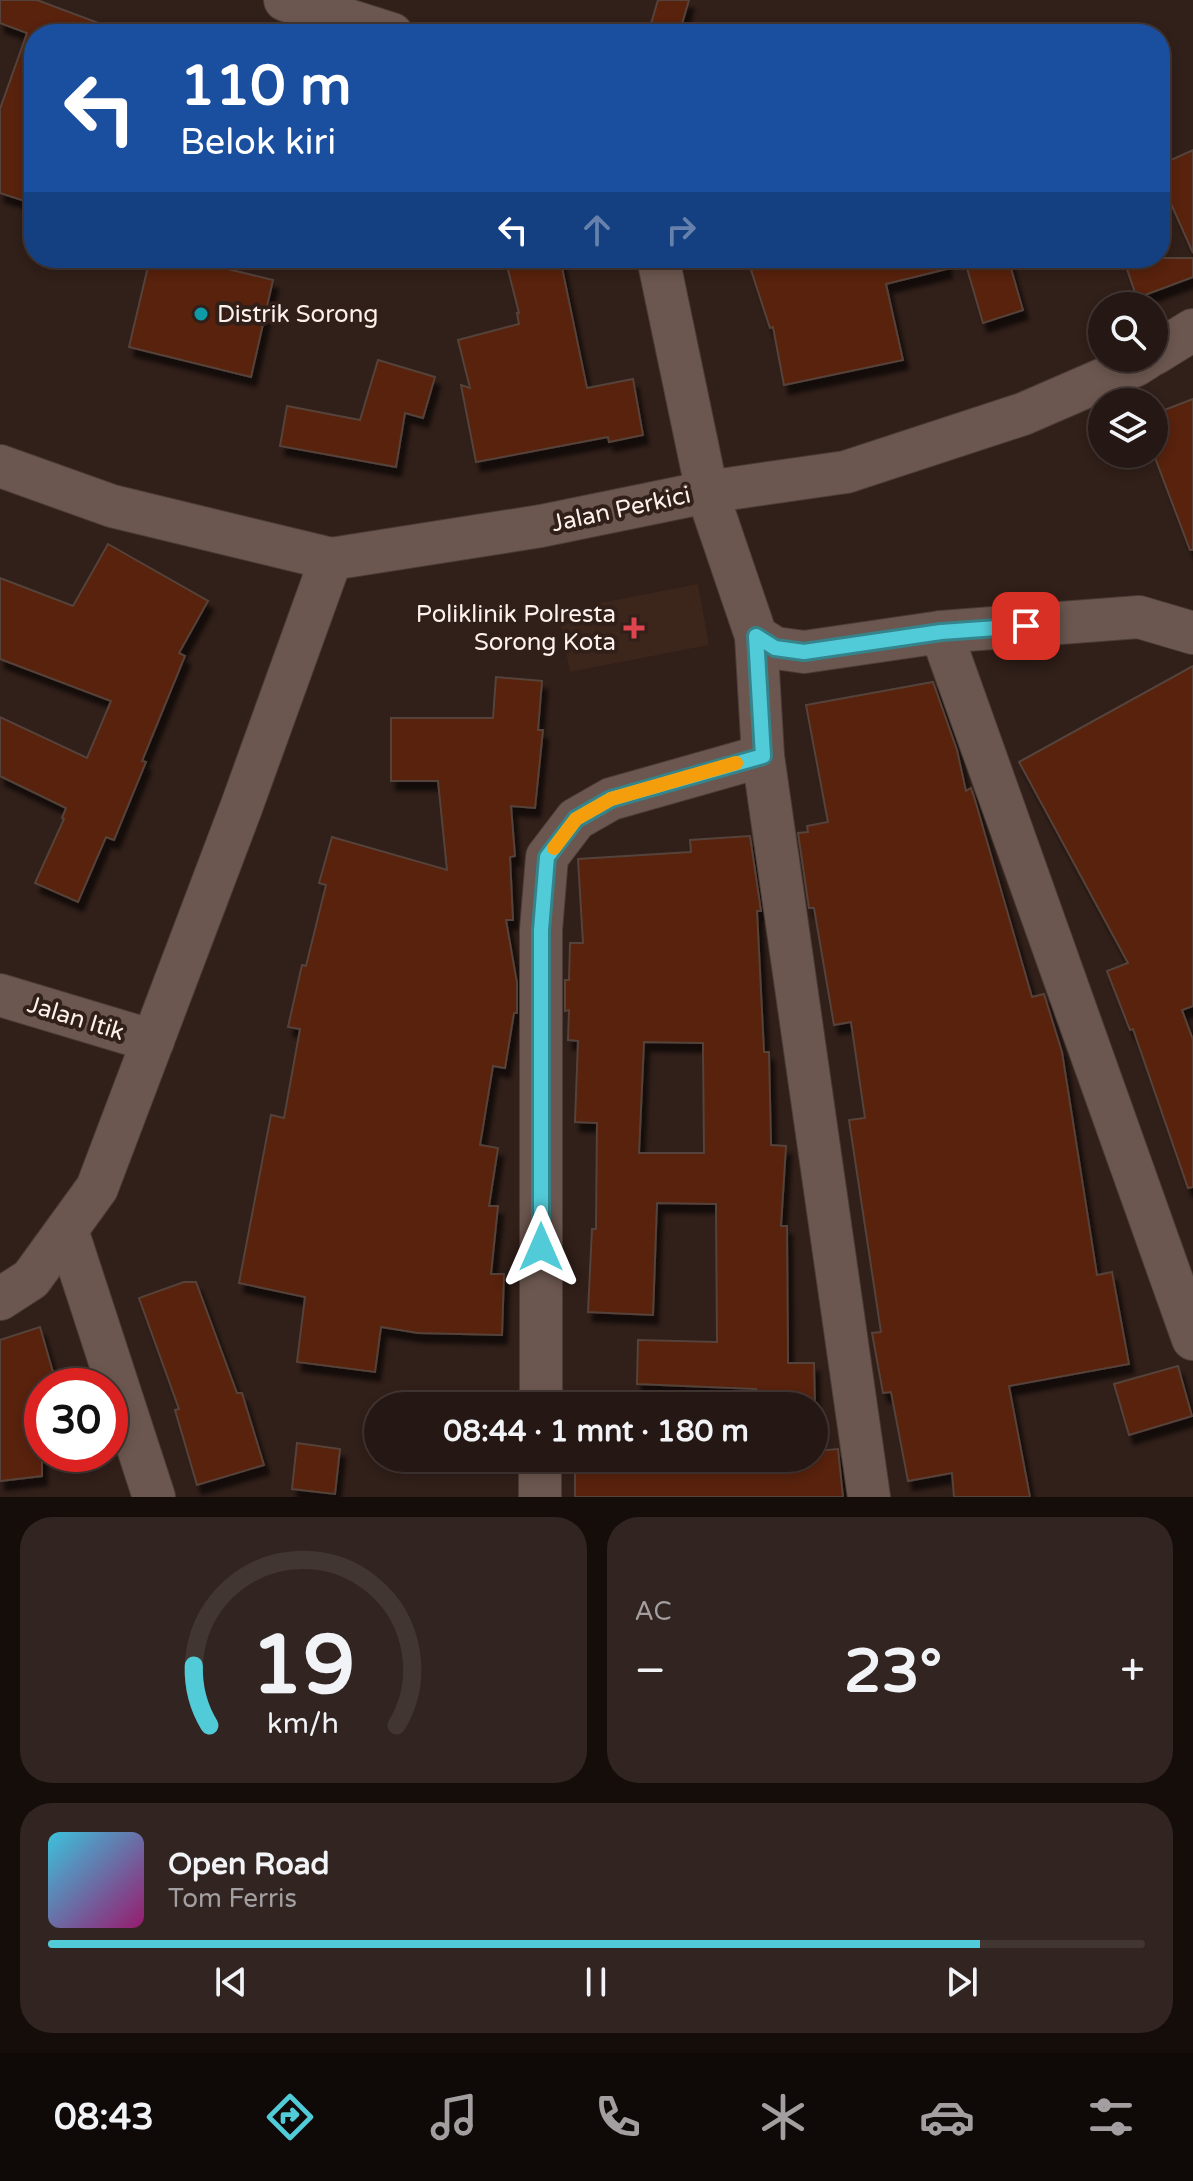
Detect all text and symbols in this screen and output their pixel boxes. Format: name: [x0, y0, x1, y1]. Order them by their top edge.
text: 110 m: [180, 53, 351, 120]
icon: left: [48, 56, 152, 160]
text: Belok kiri: [180, 121, 336, 164]
icon: left: [491, 208, 535, 252]
icon: ahead: [575, 208, 619, 252]
icon: right: [659, 208, 703, 252]
map controls: [1088, 292, 1168, 468]
button: search: [1088, 292, 1168, 372]
place label: Distrik Sorong: [217, 300, 378, 329]
marker: Distrik Sorong: [192, 305, 210, 323]
button: layers: [1088, 388, 1168, 468]
street label: Jalan Perkici: [549, 481, 693, 538]
pin: [992, 592, 1060, 660]
place label: Poliklinik Polresta Sorong Kota: [416, 600, 616, 657]
icon: arrive: [1004, 604, 1048, 648]
marker: Poliklinik Polresta Sorong Kota: [623, 617, 645, 639]
street label: Jalan Itik: [24, 990, 128, 1047]
position arrow: [499, 1205, 583, 1289]
speed limit sign: 30: [24, 1368, 128, 1472]
text: 08:44 · 1 mnt · 180 m: [443, 1413, 749, 1450]
text: AC: [635, 1596, 672, 1627]
text: 19: [251, 1616, 355, 1716]
text: 23°: [844, 1636, 942, 1708]
text: −: [635, 1645, 666, 1698]
text: +: [1120, 1645, 1145, 1698]
text: km/h: [267, 1707, 339, 1741]
text: Open Road: [168, 1846, 329, 1883]
text: Tom Ferris: [168, 1883, 297, 1914]
icon: previous: [209, 1960, 253, 2004]
icon: pause: [574, 1960, 618, 2004]
icon: next: [940, 1960, 984, 2004]
icon: directions: [262, 2089, 318, 2145]
icon: music: [426, 2089, 482, 2145]
icon: phone: [590, 2089, 646, 2145]
icon: climate: [755, 2089, 811, 2145]
icon: car: [919, 2089, 975, 2145]
icon: filters: [1083, 2089, 1139, 2145]
text: 08:43: [54, 2096, 154, 2139]

